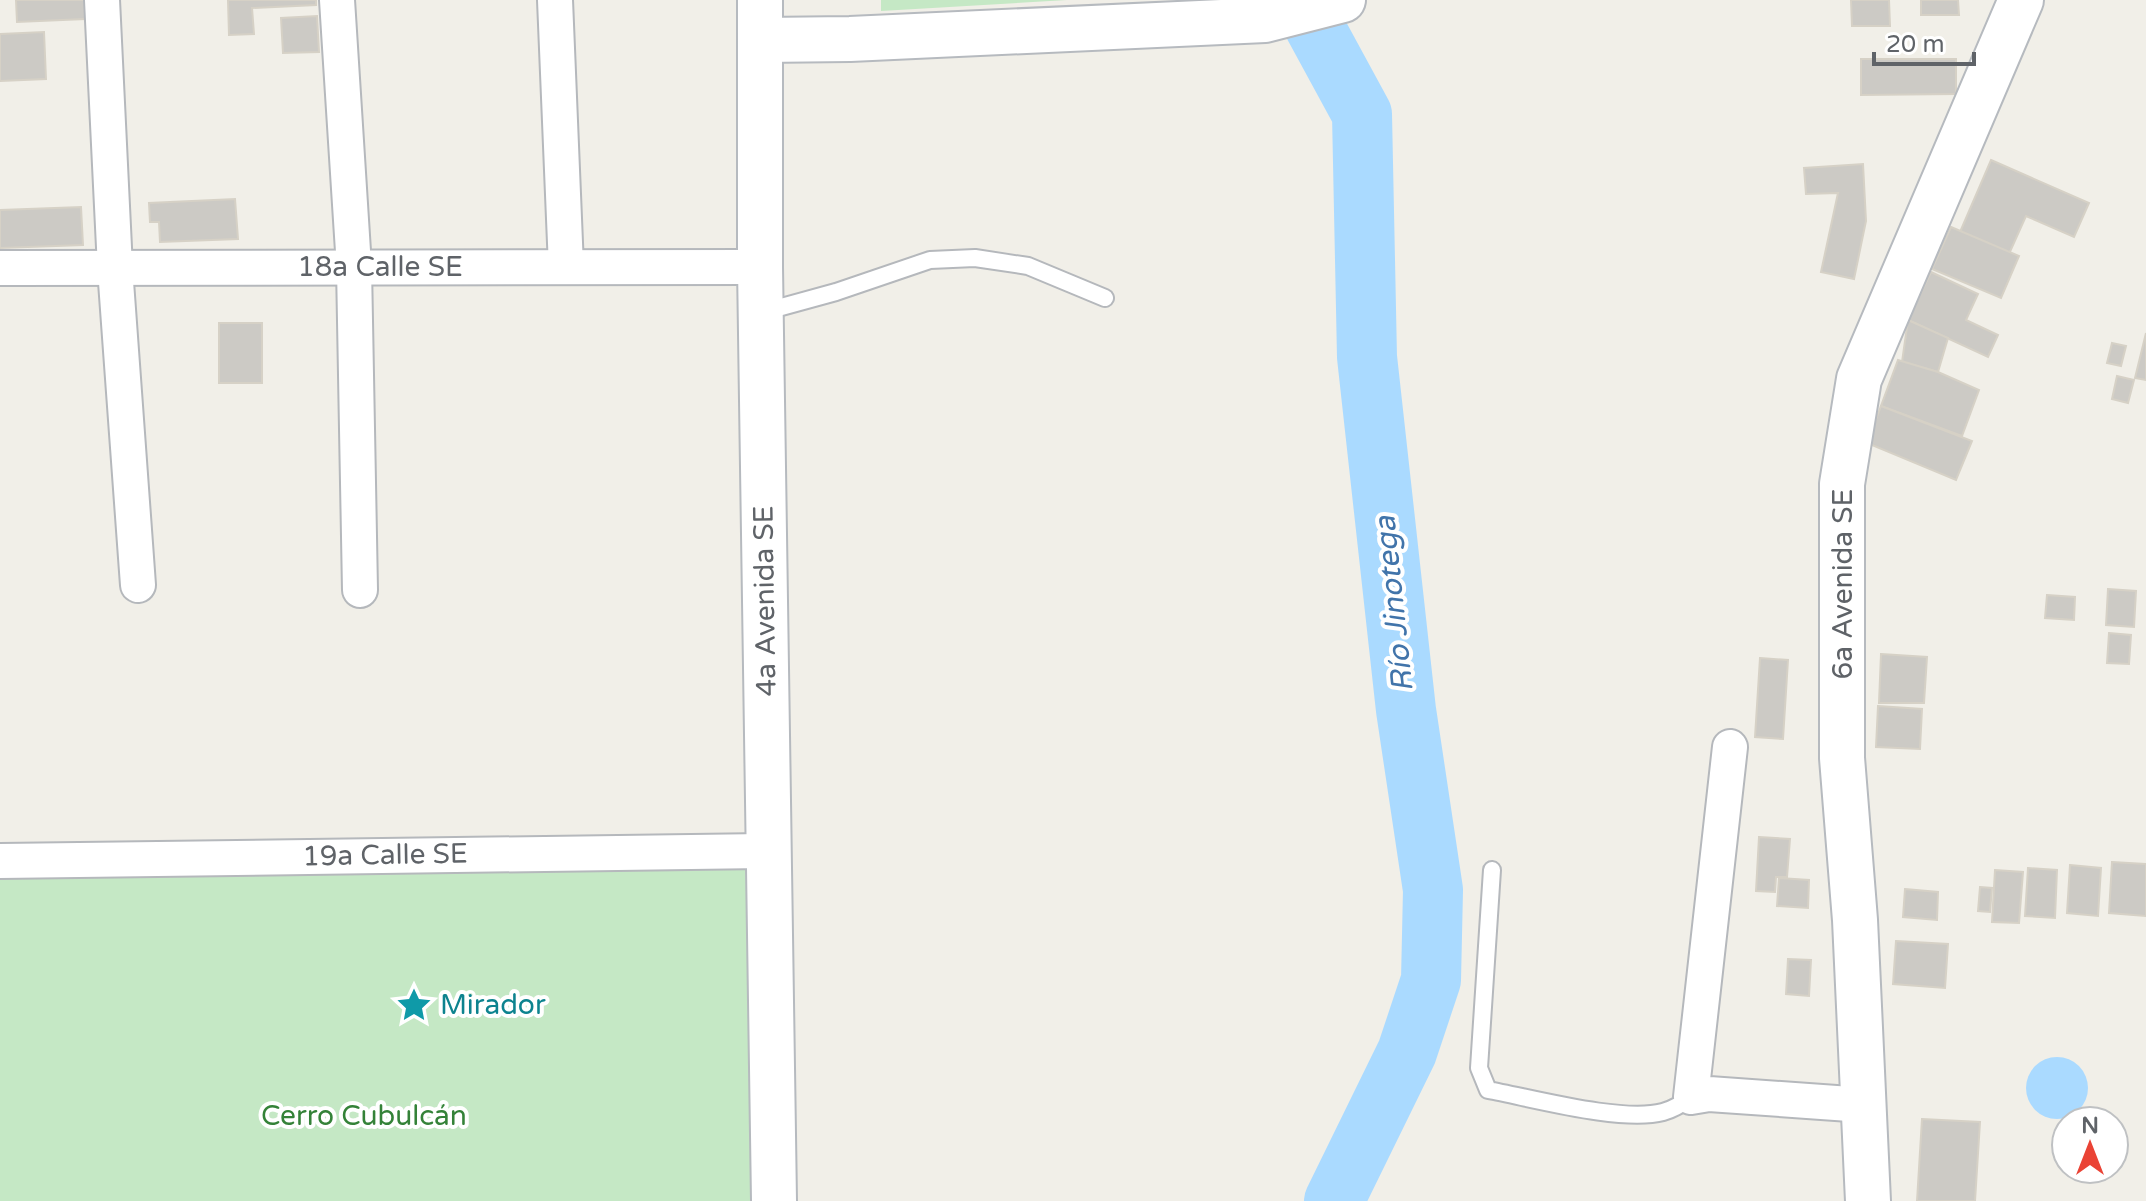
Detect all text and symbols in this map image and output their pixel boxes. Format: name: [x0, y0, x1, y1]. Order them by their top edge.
scale bar: [1874, 16, 1974, 66]
text: 20 m: [1886, 30, 1944, 59]
street label: 18a Calle SE: [297, 250, 463, 284]
street label: 6a Avenida SE: [1826, 489, 1860, 679]
street label: 4a Avenida SE: [746, 505, 784, 697]
water label: Río Jinotega: [1366, 513, 1422, 694]
street label: 19a Calle SE: [302, 837, 468, 873]
place icon: Mirador: [395, 986, 433, 1024]
place label: Mirador: [440, 988, 546, 1022]
park label: Cerro Cubulcán: [261, 1099, 467, 1133]
north arrow: [2050, 1105, 2130, 1185]
text: N: [2081, 1113, 2099, 1139]

